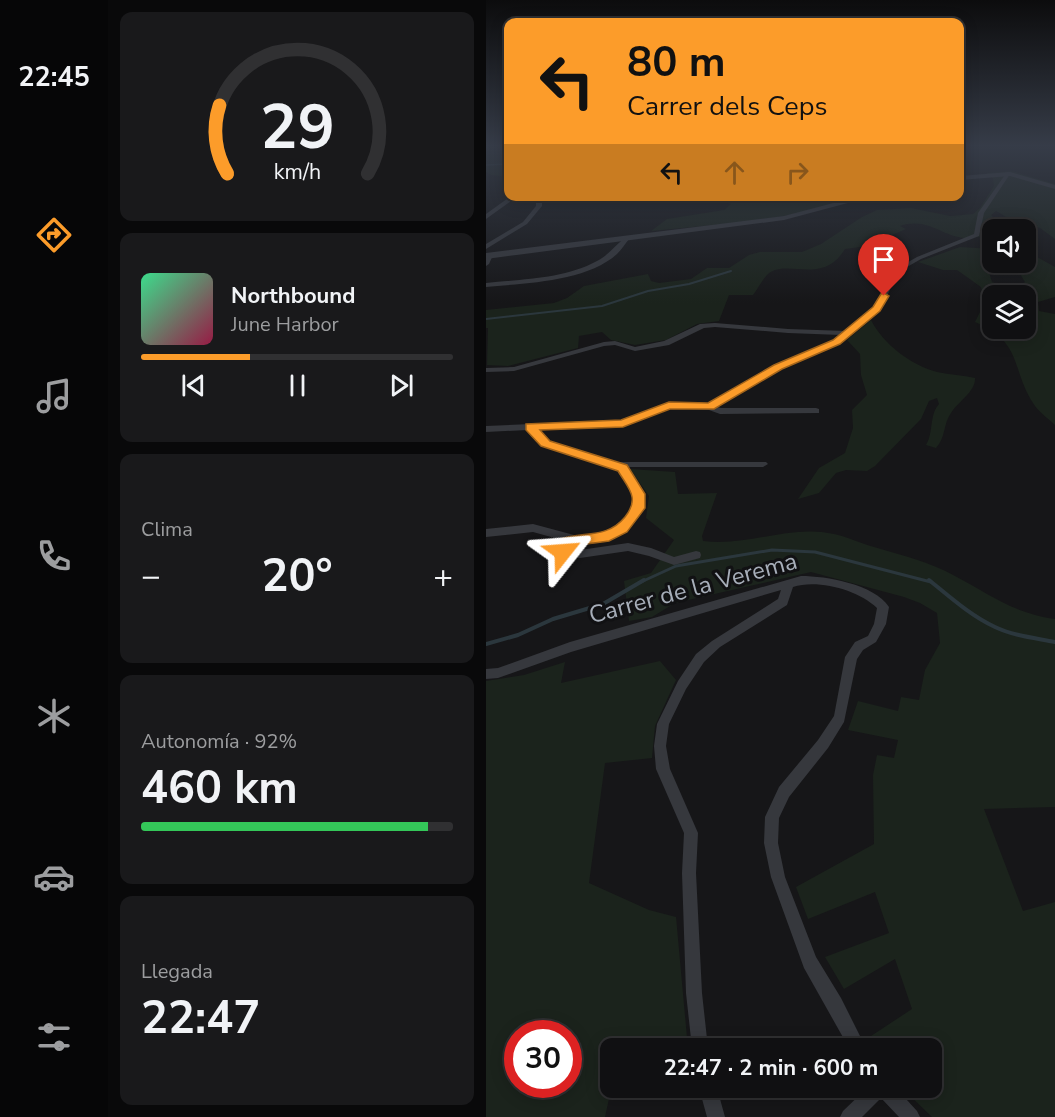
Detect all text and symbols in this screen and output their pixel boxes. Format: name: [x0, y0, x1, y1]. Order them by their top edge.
text: 80 m: [627, 34, 726, 91]
icon: left: [528, 42, 606, 120]
text: 22:45: [18, 59, 90, 96]
text: 29: [260, 85, 334, 170]
text: Carrer dels Ceps: [627, 88, 827, 125]
icon: left: [655, 156, 688, 189]
icon: ahead: [718, 156, 751, 189]
icon: right: [781, 156, 814, 189]
text: km/h: [273, 157, 321, 187]
icon: directions: [33, 214, 75, 256]
map controls: [982, 219, 1036, 339]
button: sound: [982, 219, 1036, 273]
pin: [858, 234, 909, 296]
icon: arrive: [867, 243, 900, 276]
text: Northbound: [231, 281, 355, 311]
button: layers: [982, 285, 1036, 339]
text: June Harbor: [231, 311, 339, 338]
icon: previous: [177, 369, 210, 402]
icon: pause: [281, 369, 314, 402]
icon: next: [385, 369, 418, 402]
icon: music: [33, 375, 75, 417]
text: Clima: [141, 516, 193, 543]
position arrow: [531, 520, 595, 584]
icon: phone: [33, 535, 75, 577]
street label: Carrer de la Verema: [585, 545, 801, 631]
text: 20°: [261, 546, 333, 607]
text: −: [141, 554, 161, 599]
text: +: [433, 554, 453, 599]
icon: climate: [33, 695, 75, 737]
text: Autonomía · 92%: [141, 728, 297, 755]
text: 460 km: [141, 758, 298, 819]
icon: car: [33, 856, 75, 898]
text: Llegada: [141, 958, 213, 985]
text: 22:47: [141, 988, 260, 1049]
icon: filters: [33, 1016, 75, 1058]
speed limit sign: 30: [504, 1020, 582, 1098]
text: 22:47 · 2 min · 600 m: [664, 1053, 878, 1083]

